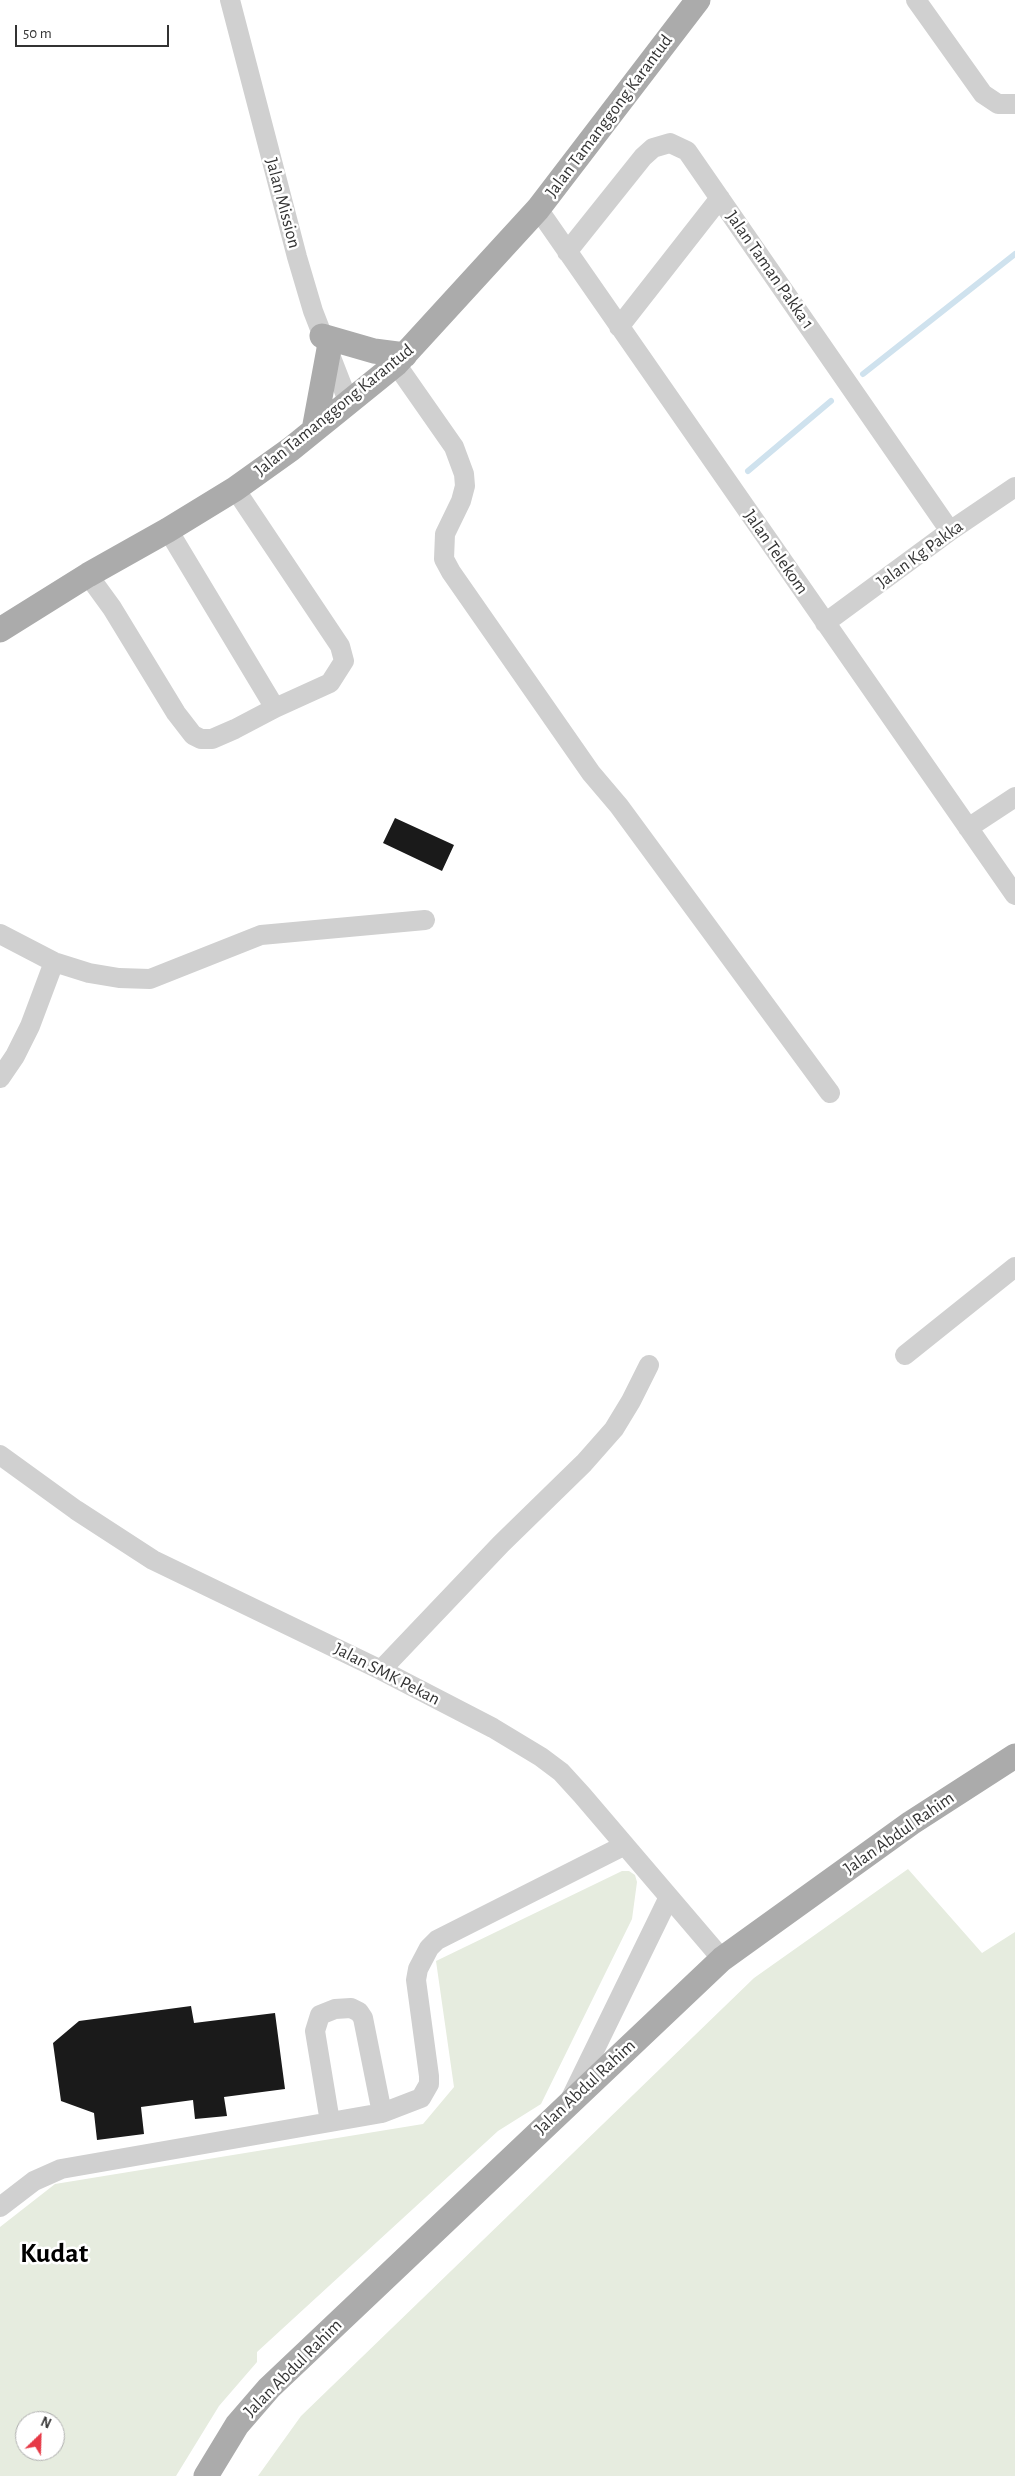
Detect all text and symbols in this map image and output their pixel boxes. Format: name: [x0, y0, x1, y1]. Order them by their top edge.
scale bar: [18, 15, 171, 47]
text: 50 m: [23, 26, 52, 41]
street label: Jalan Tamanggong Karantud: [541, 30, 677, 202]
street label: Jalan Mission: [261, 156, 305, 250]
street label: Jalan Taman Pakka 1: [721, 207, 819, 333]
street label: Jalan Tamanggong Karantud: [250, 339, 418, 481]
street label: Jalan Telekom: [739, 506, 813, 598]
street label: Jalan Kg Pakka: [873, 515, 967, 593]
street label: Jalan SMK Pekan: [330, 1638, 444, 1710]
street label: Jalan Abdul Rahim: [840, 1787, 958, 1879]
street label: Jalan Abdul Rahim: [530, 2035, 640, 2139]
district label: Kudat: [20, 2237, 88, 2271]
street label: Jalan Abdul Rahim: [239, 2314, 347, 2422]
north arrow: [15, 2411, 65, 2461]
text: N: [38, 2415, 53, 2432]

